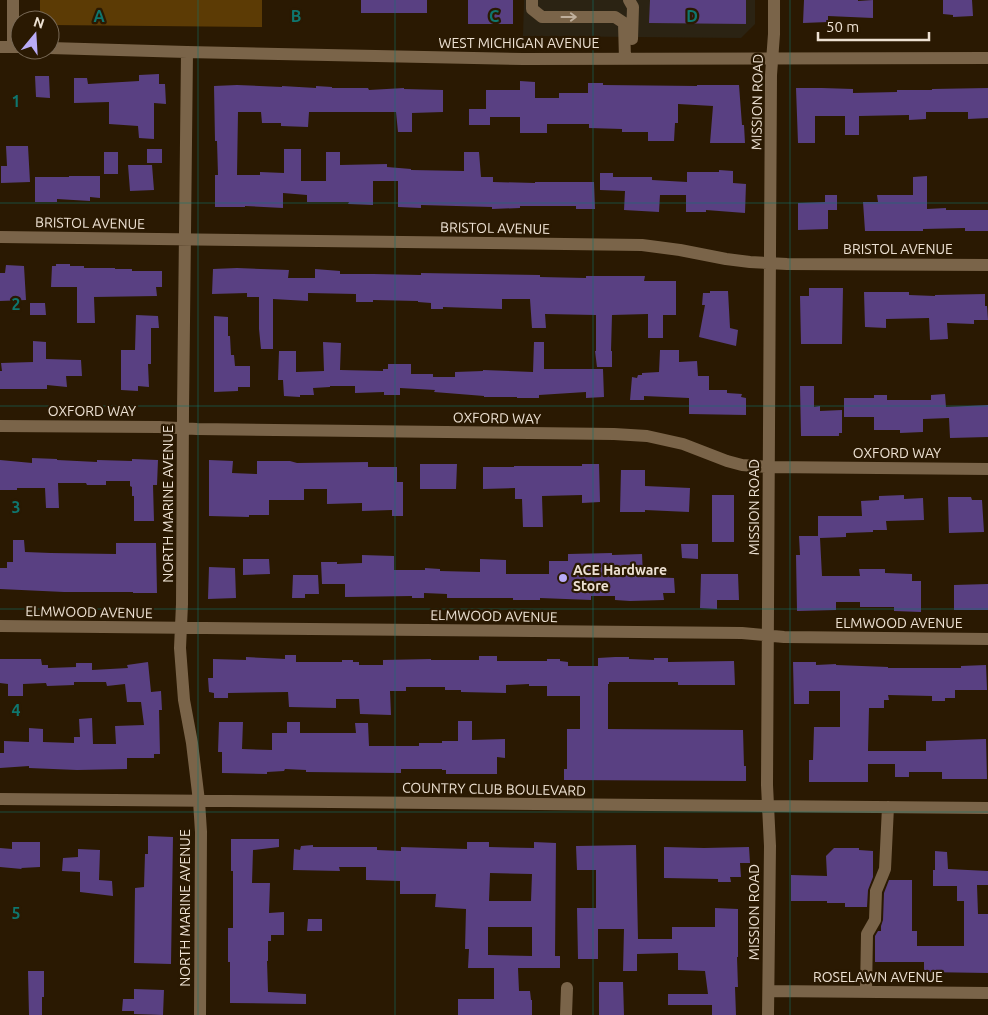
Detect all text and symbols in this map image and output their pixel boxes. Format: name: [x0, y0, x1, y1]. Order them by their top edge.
text: A: [93, 7, 105, 25]
text: B: [291, 7, 301, 25]
text: C: [489, 7, 499, 25]
text: D: [686, 7, 698, 25]
north arrow: [10, 10, 60, 60]
scale bar: [818, 10, 929, 42]
one-way arrow: [560, 12, 577, 22]
text: N: [32, 13, 46, 32]
text: 50 m: [826, 18, 859, 35]
street label: WEST MICHIGAN AVENUE: [439, 35, 600, 51]
street label: MISSION ROAD: [748, 54, 766, 150]
text: 1: [11, 92, 21, 110]
street label: BRISTOL AVENUE: [35, 214, 145, 232]
street label: BRISTOL AVENUE: [440, 219, 550, 237]
street label: BRISTOL AVENUE: [843, 241, 953, 257]
text: 2: [11, 295, 21, 313]
street label: OXFORD WAY: [48, 403, 136, 419]
street label: OXFORD WAY: [453, 409, 541, 427]
street label: NORTH MARINE AVENUE: [160, 425, 176, 583]
street label: OXFORD WAY: [853, 445, 941, 461]
street label: MISSION ROAD: [746, 459, 762, 555]
text: 3: [11, 498, 21, 516]
place label: ACE Hardware Store: [573, 562, 667, 594]
marker: ACE Hardware Store: [557, 572, 569, 584]
street label: ELMWOOD AVENUE: [25, 603, 153, 621]
street label: ELMWOOD AVENUE: [430, 607, 558, 625]
street label: ELMWOOD AVENUE: [835, 615, 963, 631]
text: 4: [11, 701, 21, 719]
street label: COUNTRY CLUB BOULEVARD: [402, 779, 586, 799]
street label: NORTH MARINE AVENUE: [177, 829, 193, 987]
street label: MISSION ROAD: [746, 864, 762, 960]
text: 5: [11, 904, 21, 922]
street label: ROSELAWN AVENUE: [813, 969, 943, 985]

